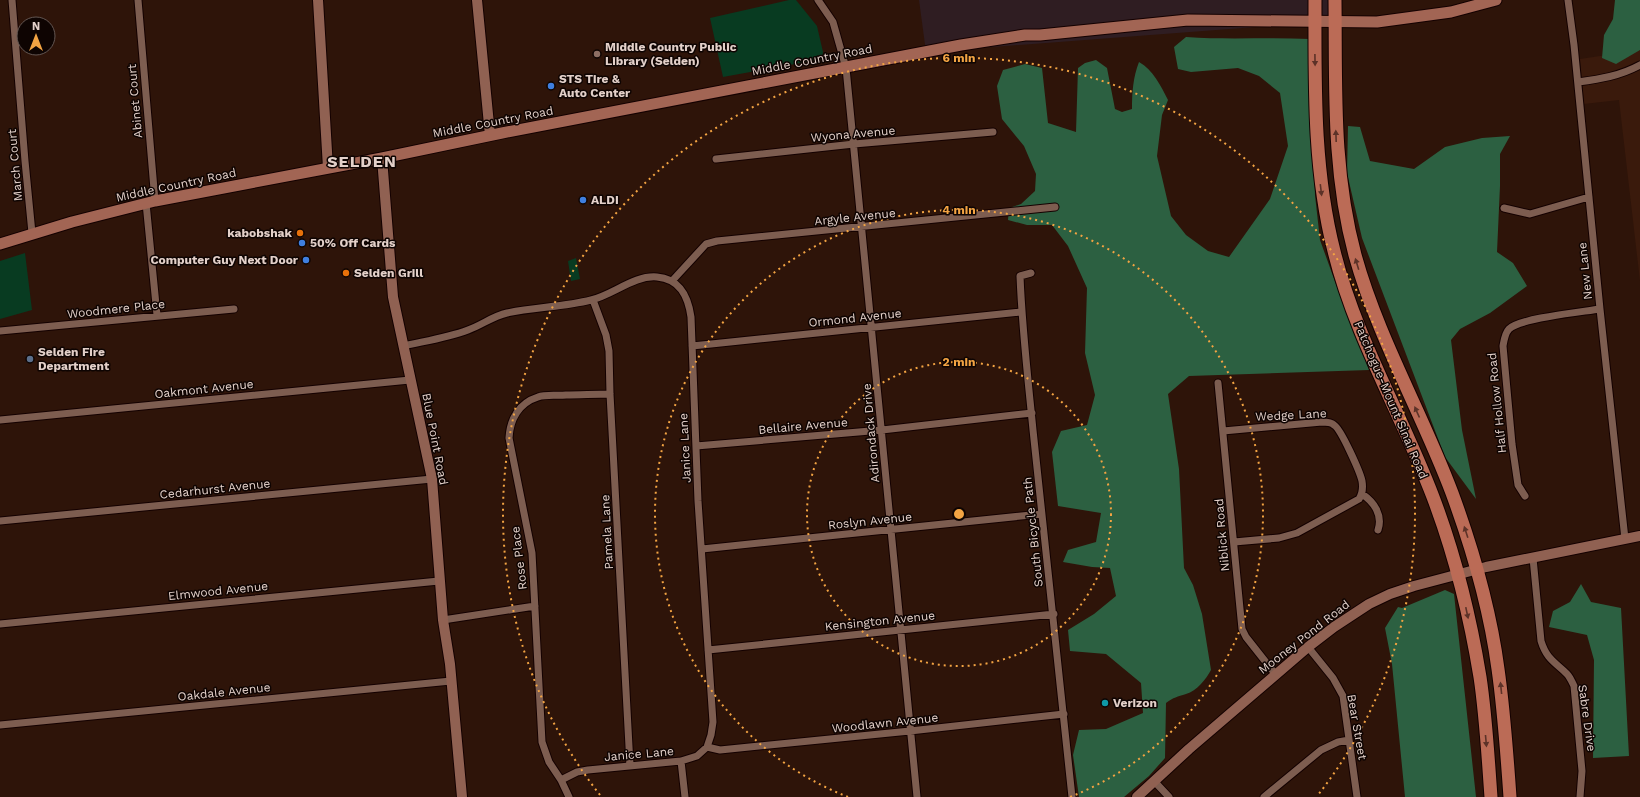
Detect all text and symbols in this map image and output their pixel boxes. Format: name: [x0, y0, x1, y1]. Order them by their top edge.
north arrow: [16, 16, 56, 56]
text: N: [32, 20, 40, 33]
place label: Middle Country Public Library (Selden): [605, 40, 737, 68]
street label: Middle Country Road: [751, 41, 873, 79]
marker: Middle Country Public Library (Selden): [592, 49, 602, 59]
text: 6 min: [942, 51, 976, 65]
one-way arrow: [1312, 54, 1318, 67]
street label: Abinet Court: [125, 63, 145, 139]
place label: STS Tire & Auto Center: [559, 72, 631, 100]
marker: STS Tire & Auto Center: [546, 81, 556, 91]
street label: Middle Country Road: [432, 103, 554, 141]
street label: Wyona Avenue: [810, 123, 896, 145]
street label: March Court: [5, 128, 25, 202]
one-way arrow: [1333, 129, 1339, 142]
district label: SELDEN: [327, 152, 397, 171]
street label: Middle Country Road: [115, 165, 237, 205]
one-way arrow: [1318, 183, 1324, 196]
place label: ALDI: [591, 193, 619, 207]
marker: ALDI: [578, 195, 588, 205]
text: 4 min: [942, 203, 976, 217]
street label: Argyle Avenue: [814, 206, 896, 228]
place label: kabobshak: [227, 226, 293, 240]
marker: kabobshak: [295, 228, 305, 238]
place label: 50% Off Cards: [310, 236, 396, 250]
marker: 50% Off Cards: [297, 238, 307, 248]
street label: New Lane: [1575, 242, 1595, 300]
place label: Computer Guy Next Door: [150, 253, 299, 267]
marker: Computer Guy Next Door: [301, 255, 311, 265]
one-way arrow: [1354, 257, 1360, 269]
place label: Selden Grill: [354, 266, 423, 280]
marker: Selden Grill: [341, 268, 351, 278]
street label: Woodmere Place: [66, 297, 166, 321]
street label: Ormond Avenue: [808, 306, 902, 330]
street label: Patchogue-Mount Sinai Road: [1351, 319, 1431, 481]
place label: Selden Fire Department: [38, 345, 110, 373]
street label: Half Hollow Road: [1485, 352, 1509, 454]
marker: Selden Fire Department: [25, 354, 35, 364]
text: 2 min: [943, 355, 975, 369]
street label: Oakmont Avenue: [154, 377, 254, 401]
street label: Adirondack Drive: [860, 383, 882, 483]
street label: Blue Point Road: [419, 392, 451, 486]
street label: Wedge Lane: [1255, 406, 1327, 424]
one-way arrow: [1414, 406, 1420, 418]
street label: Janice Lane: [676, 413, 694, 483]
street label: Bellaire Avenue: [758, 415, 848, 437]
street label: Cedarhurst Avenue: [159, 476, 271, 502]
street label: South Bicycle Path: [1020, 476, 1046, 588]
street label: Pamela Lane: [598, 494, 616, 570]
street label: Niblick Road: [1212, 498, 1232, 572]
centre of rings: [952, 507, 966, 521]
street label: Roslyn Avenue: [827, 510, 913, 532]
street label: Rose Place: [508, 525, 530, 590]
one-way arrow: [1463, 526, 1469, 538]
street label: Elmwood Avenue: [167, 579, 269, 603]
street label: Mooney Pond Road: [1256, 597, 1352, 677]
one-way arrow: [1465, 606, 1471, 619]
street label: Kensington Avenue: [824, 608, 936, 634]
street label: Oakdale Avenue: [177, 680, 271, 704]
one-way arrow: [1497, 682, 1504, 694]
street label: Sabre Drive: [1575, 684, 1599, 752]
street label: Bear Street: [1344, 693, 1370, 761]
place label: Verizon: [1113, 696, 1157, 710]
marker: Verizon: [1100, 698, 1110, 708]
street label: Woodlawn Avenue: [831, 710, 939, 736]
one-way arrow: [1483, 735, 1490, 747]
street label: Janice Lane: [603, 744, 675, 764]

